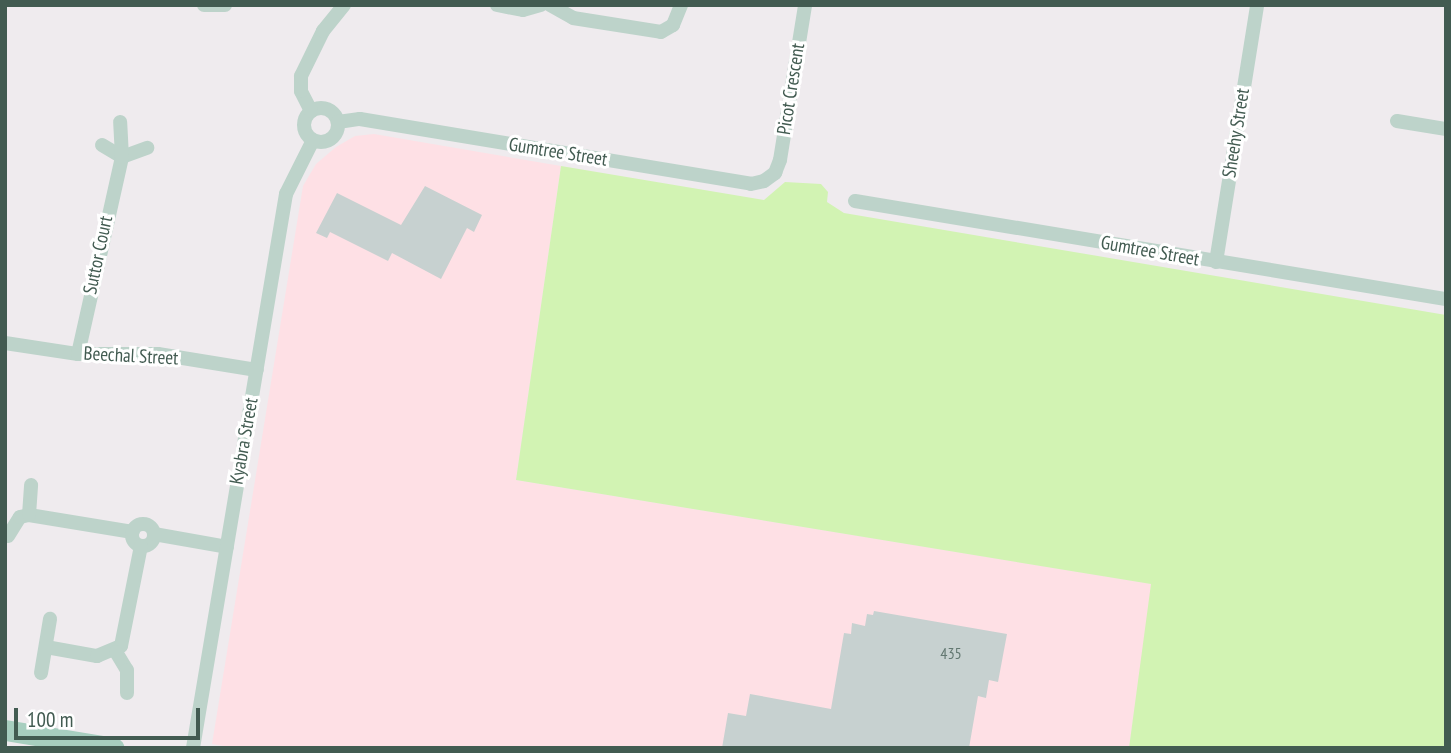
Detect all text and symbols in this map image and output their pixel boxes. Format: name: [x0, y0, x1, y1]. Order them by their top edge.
street label: Picot Crescent: [773, 42, 809, 136]
street label: Sheehy Street: [1218, 86, 1254, 180]
street label: Gumtree Street: [507, 133, 609, 171]
street label: Suttor Court: [79, 214, 117, 296]
street label: Gumtree Street: [1099, 231, 1201, 271]
street label: Beechal Street: [83, 342, 179, 370]
street label: Kyabra Street: [225, 396, 263, 486]
house number: 435: [940, 643, 962, 663]
scale bar: [18, 694, 203, 738]
text: 100 m: [27, 706, 73, 733]

